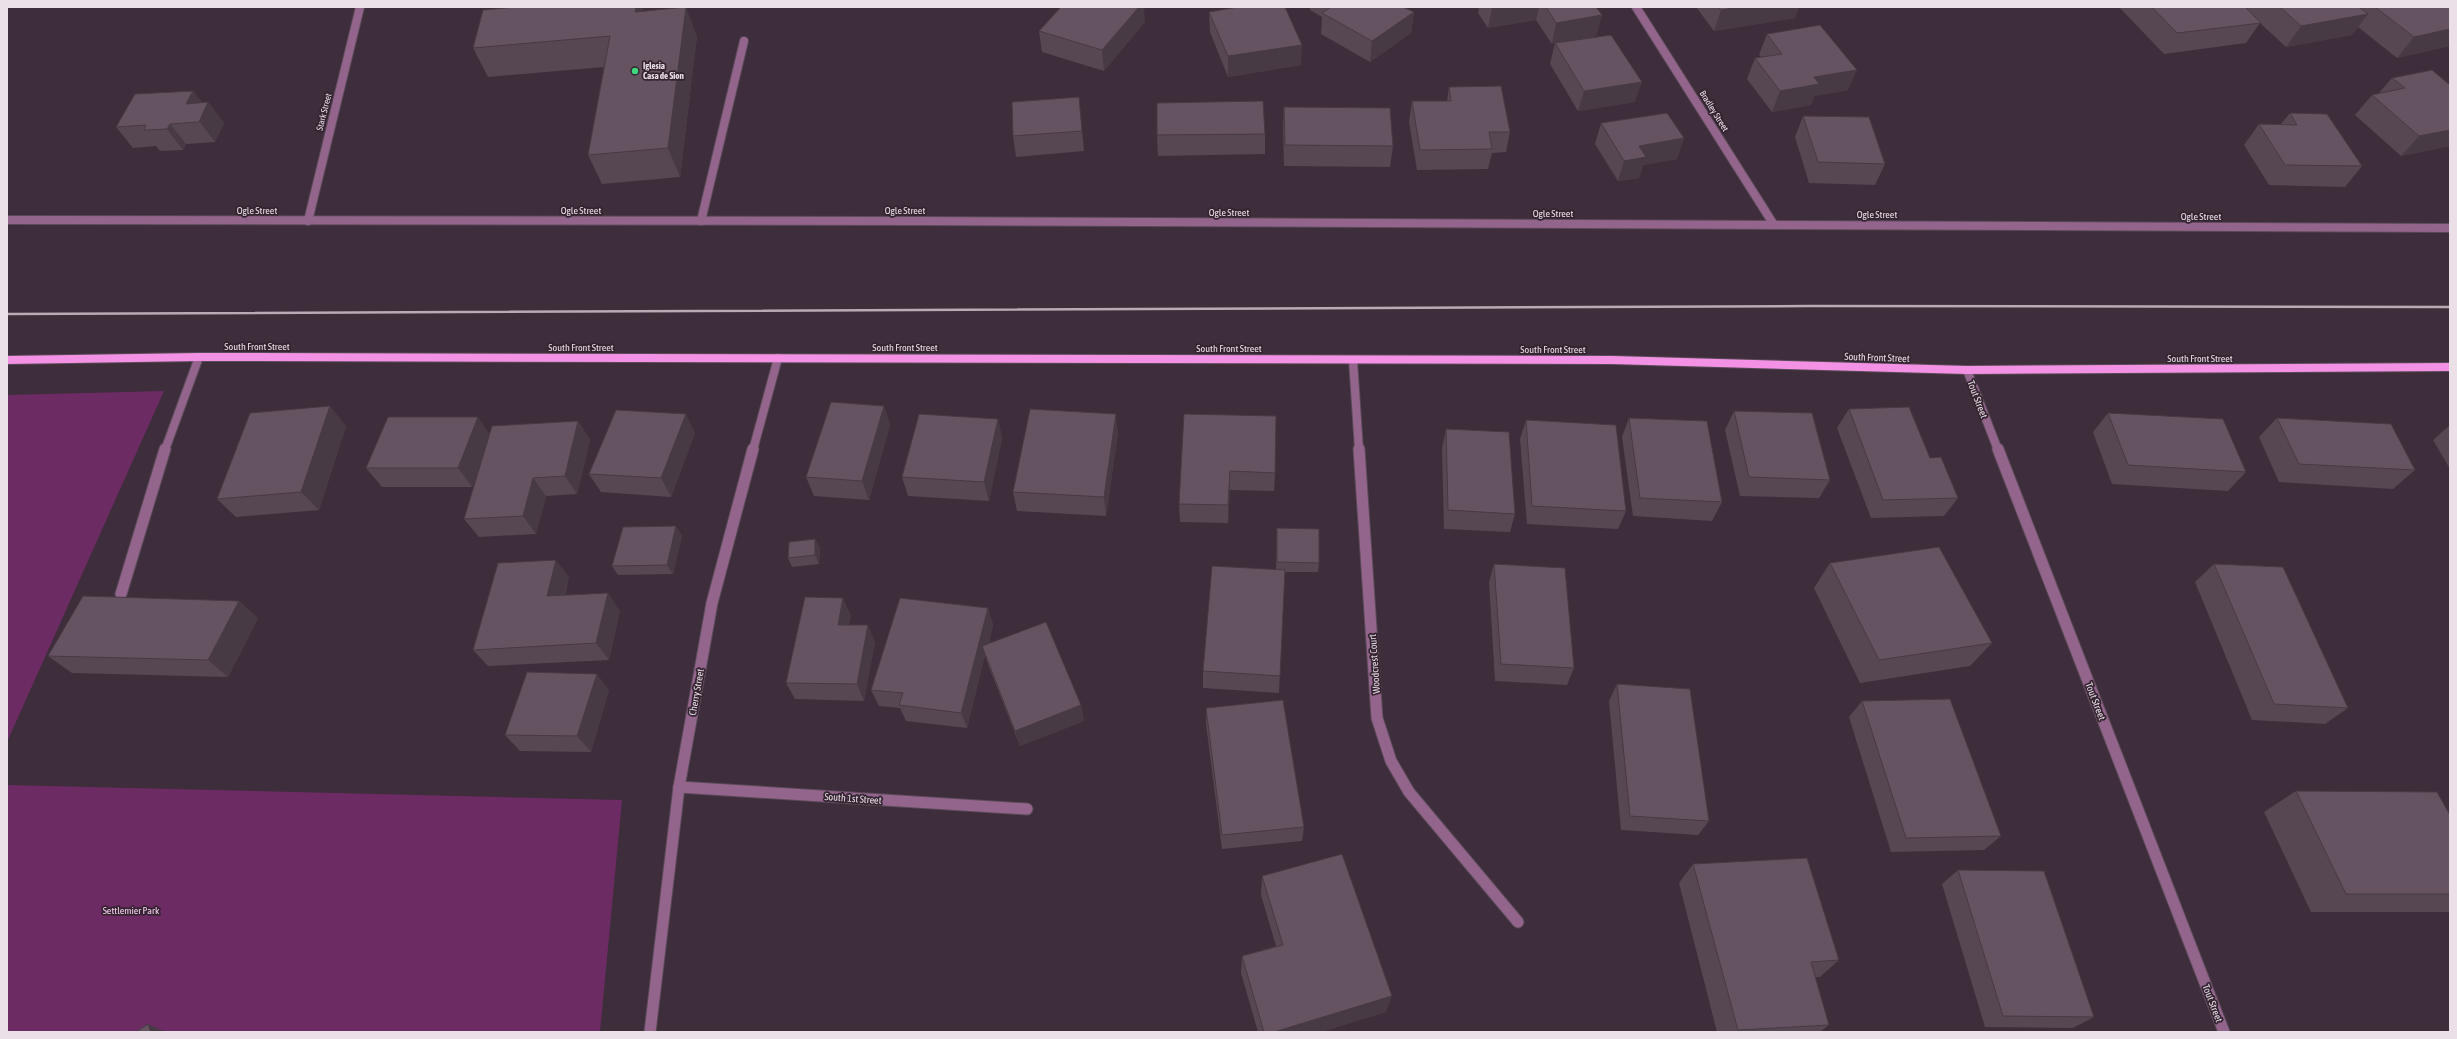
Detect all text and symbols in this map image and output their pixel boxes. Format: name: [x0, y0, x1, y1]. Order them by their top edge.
place label: Iglesia Casa de Sion: [643, 61, 684, 81]
marker: Iglesia Casa de Sion: [630, 66, 640, 76]
street label: Bradley Street: [1698, 89, 1731, 134]
street label: Stark Street: [315, 92, 334, 132]
street label: Ogle Street: [237, 205, 277, 216]
street label: Ogle Street: [561, 205, 601, 216]
street label: Ogle Street: [885, 205, 925, 216]
street label: Ogle Street: [1209, 207, 1249, 218]
street label: Ogle Street: [1533, 208, 1573, 219]
street label: Ogle Street: [1857, 209, 1897, 220]
street label: Ogle Street: [2181, 211, 2221, 222]
street label: South Front Street: [224, 341, 290, 352]
street label: South Front Street: [548, 342, 614, 353]
street label: South Front Street: [872, 342, 938, 353]
street label: South Front Street: [1196, 343, 1262, 354]
street label: South Front Street: [1520, 344, 1586, 355]
street label: South Front Street: [1844, 351, 1910, 364]
street label: South Front Street: [2167, 353, 2233, 364]
street label: Tout Street: [1965, 379, 1990, 420]
street label: Woodcrest Court: [1367, 634, 1382, 694]
street label: Cherry Street: [687, 668, 706, 716]
street label: Tout Street: [2083, 681, 2108, 722]
street label: South 1st Street: [824, 791, 882, 806]
park label: Settlemier Park: [103, 905, 160, 916]
street label: Tout Street: [2200, 983, 2225, 1024]

